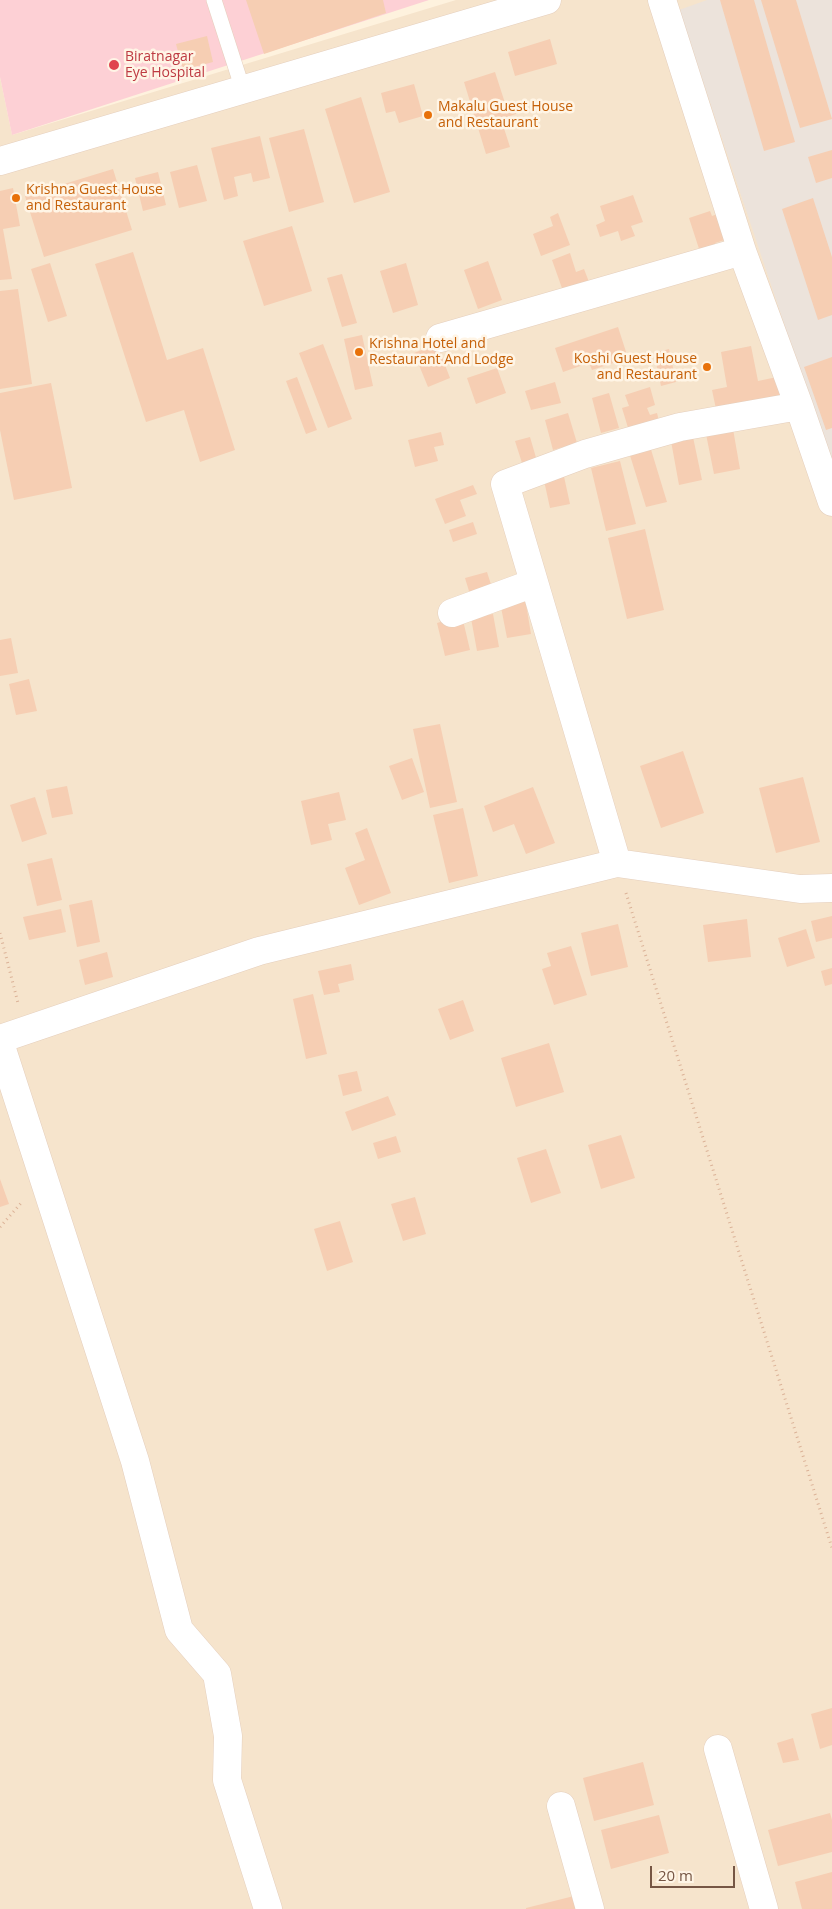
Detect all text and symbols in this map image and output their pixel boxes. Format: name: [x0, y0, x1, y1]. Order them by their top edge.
place label: Biratnagar Eye Hospital: [125, 49, 205, 82]
marker: Biratnagar Eye Hospital: [107, 58, 121, 72]
place label: Makalu Guest House and Restaurant: [438, 99, 573, 132]
marker: Makalu Guest House and Restaurant: [422, 109, 434, 121]
place label: Krishna Guest House and Restaurant: [26, 182, 163, 214]
marker: Krishna Guest House and Restaurant: [10, 192, 22, 204]
place label: Krishna Hotel and Restaurant And Lodge: [369, 336, 514, 368]
marker: Krishna Hotel and Restaurant And Lodge: [353, 346, 365, 358]
place label: Koshi Guest House and Restaurant: [574, 351, 697, 384]
marker: Koshi Guest House and Restaurant: [701, 361, 713, 373]
scale bar: [652, 1856, 737, 1888]
text: 20 m: [658, 1865, 693, 1885]

